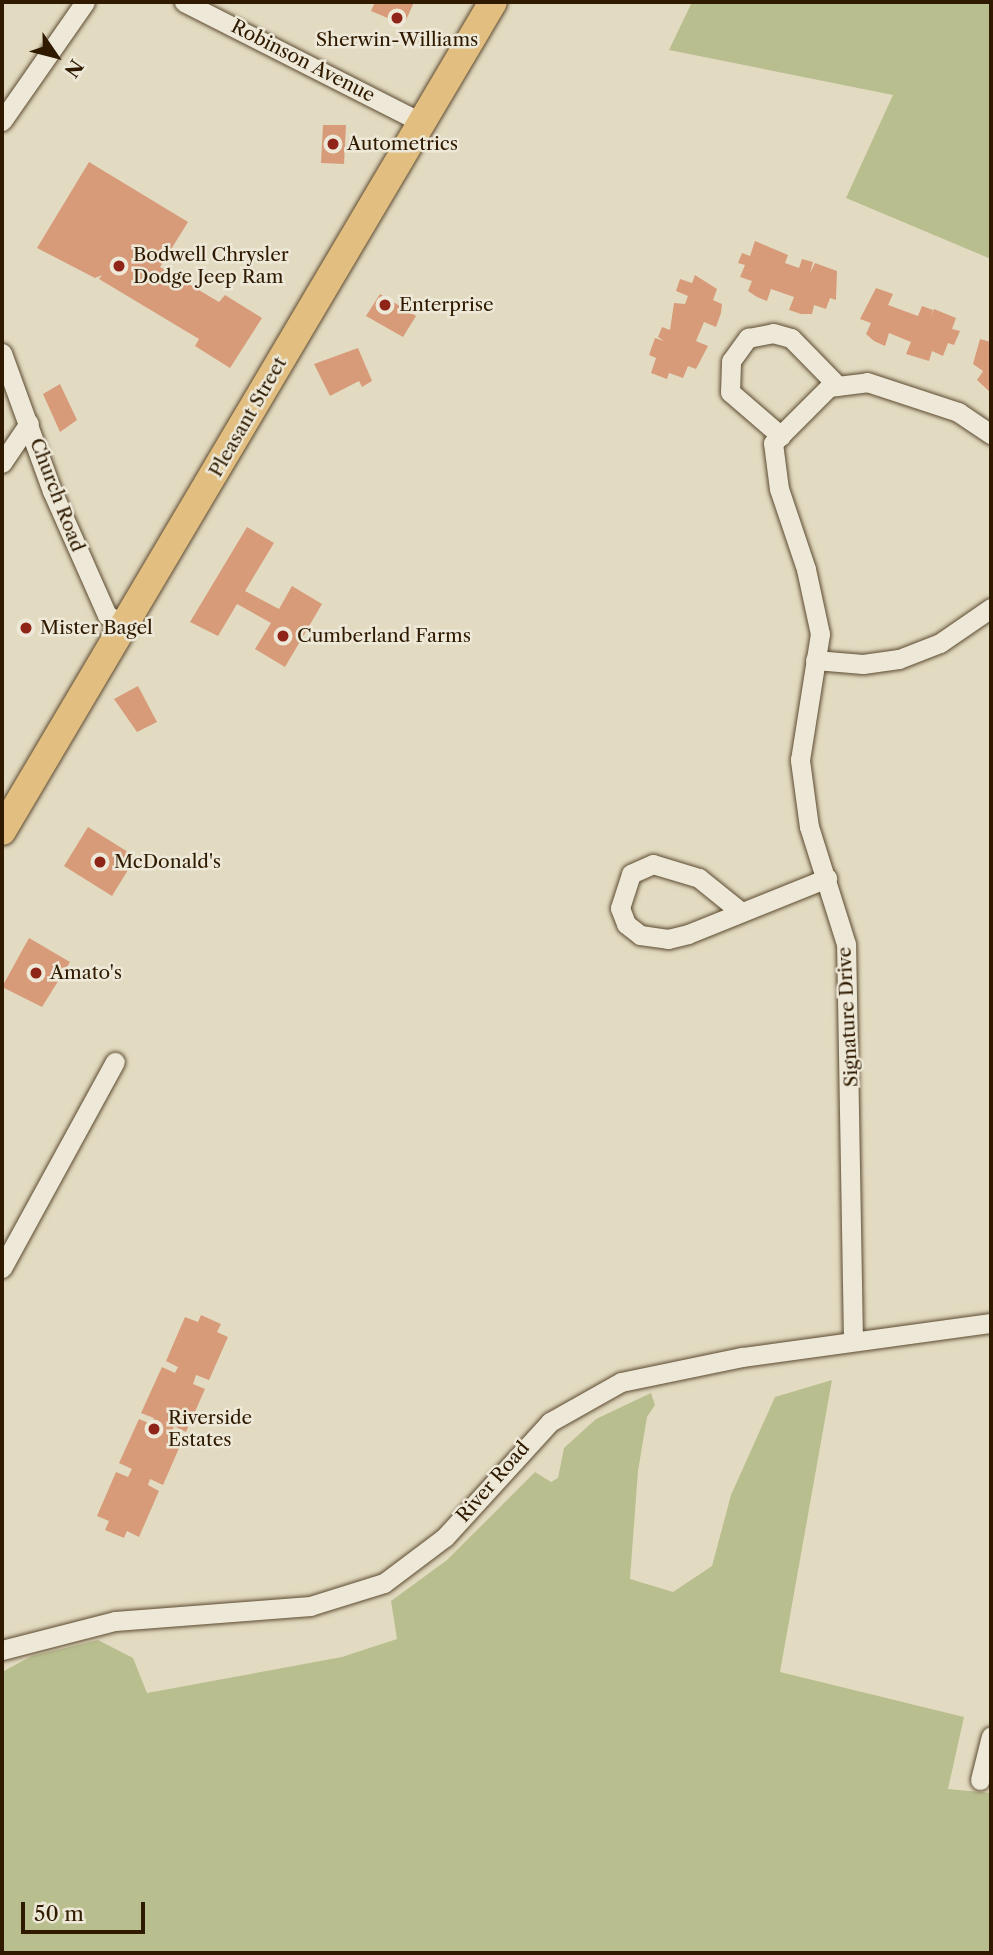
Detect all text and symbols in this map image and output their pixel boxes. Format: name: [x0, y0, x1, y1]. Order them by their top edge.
marker: Sherwin-Williams: [389, 10, 405, 26]
street label: Robinson Avenue: [227, 15, 379, 107]
north arrow: [21, 21, 91, 91]
place label: Sherwin-Williams: [316, 29, 478, 51]
text: N: [59, 55, 88, 82]
place label: Autometrics: [347, 133, 458, 155]
marker: Autometrics: [325, 136, 341, 152]
place label: Bodwell Chrysler Dodge Jeep Ram: [133, 244, 289, 288]
marker: Bodwell Chrysler Dodge Jeep Ram: [111, 258, 127, 274]
place label: Enterprise: [399, 294, 494, 316]
marker: Enterprise: [377, 297, 393, 313]
street label: Pleasant Street: [204, 353, 292, 481]
street label: Church Road: [25, 435, 89, 555]
place label: Mister Bagel: [40, 617, 153, 639]
marker: Mister Bagel: [18, 620, 34, 636]
place label: Cumberland Farms: [297, 625, 471, 647]
marker: Cumberland Farms: [275, 628, 291, 644]
place label: McDonald's: [114, 851, 221, 873]
marker: McDonald's: [92, 854, 108, 870]
street label: Signature Drive: [833, 946, 863, 1088]
place label: Amato's: [50, 962, 122, 984]
marker: Amato's: [28, 965, 44, 981]
place label: Riverside Estates: [168, 1407, 252, 1451]
marker: Riverside Estates: [146, 1421, 162, 1437]
street label: River Road: [452, 1437, 534, 1527]
scale bar: [24, 1888, 149, 1932]
text: 50 m: [34, 1901, 84, 1926]

